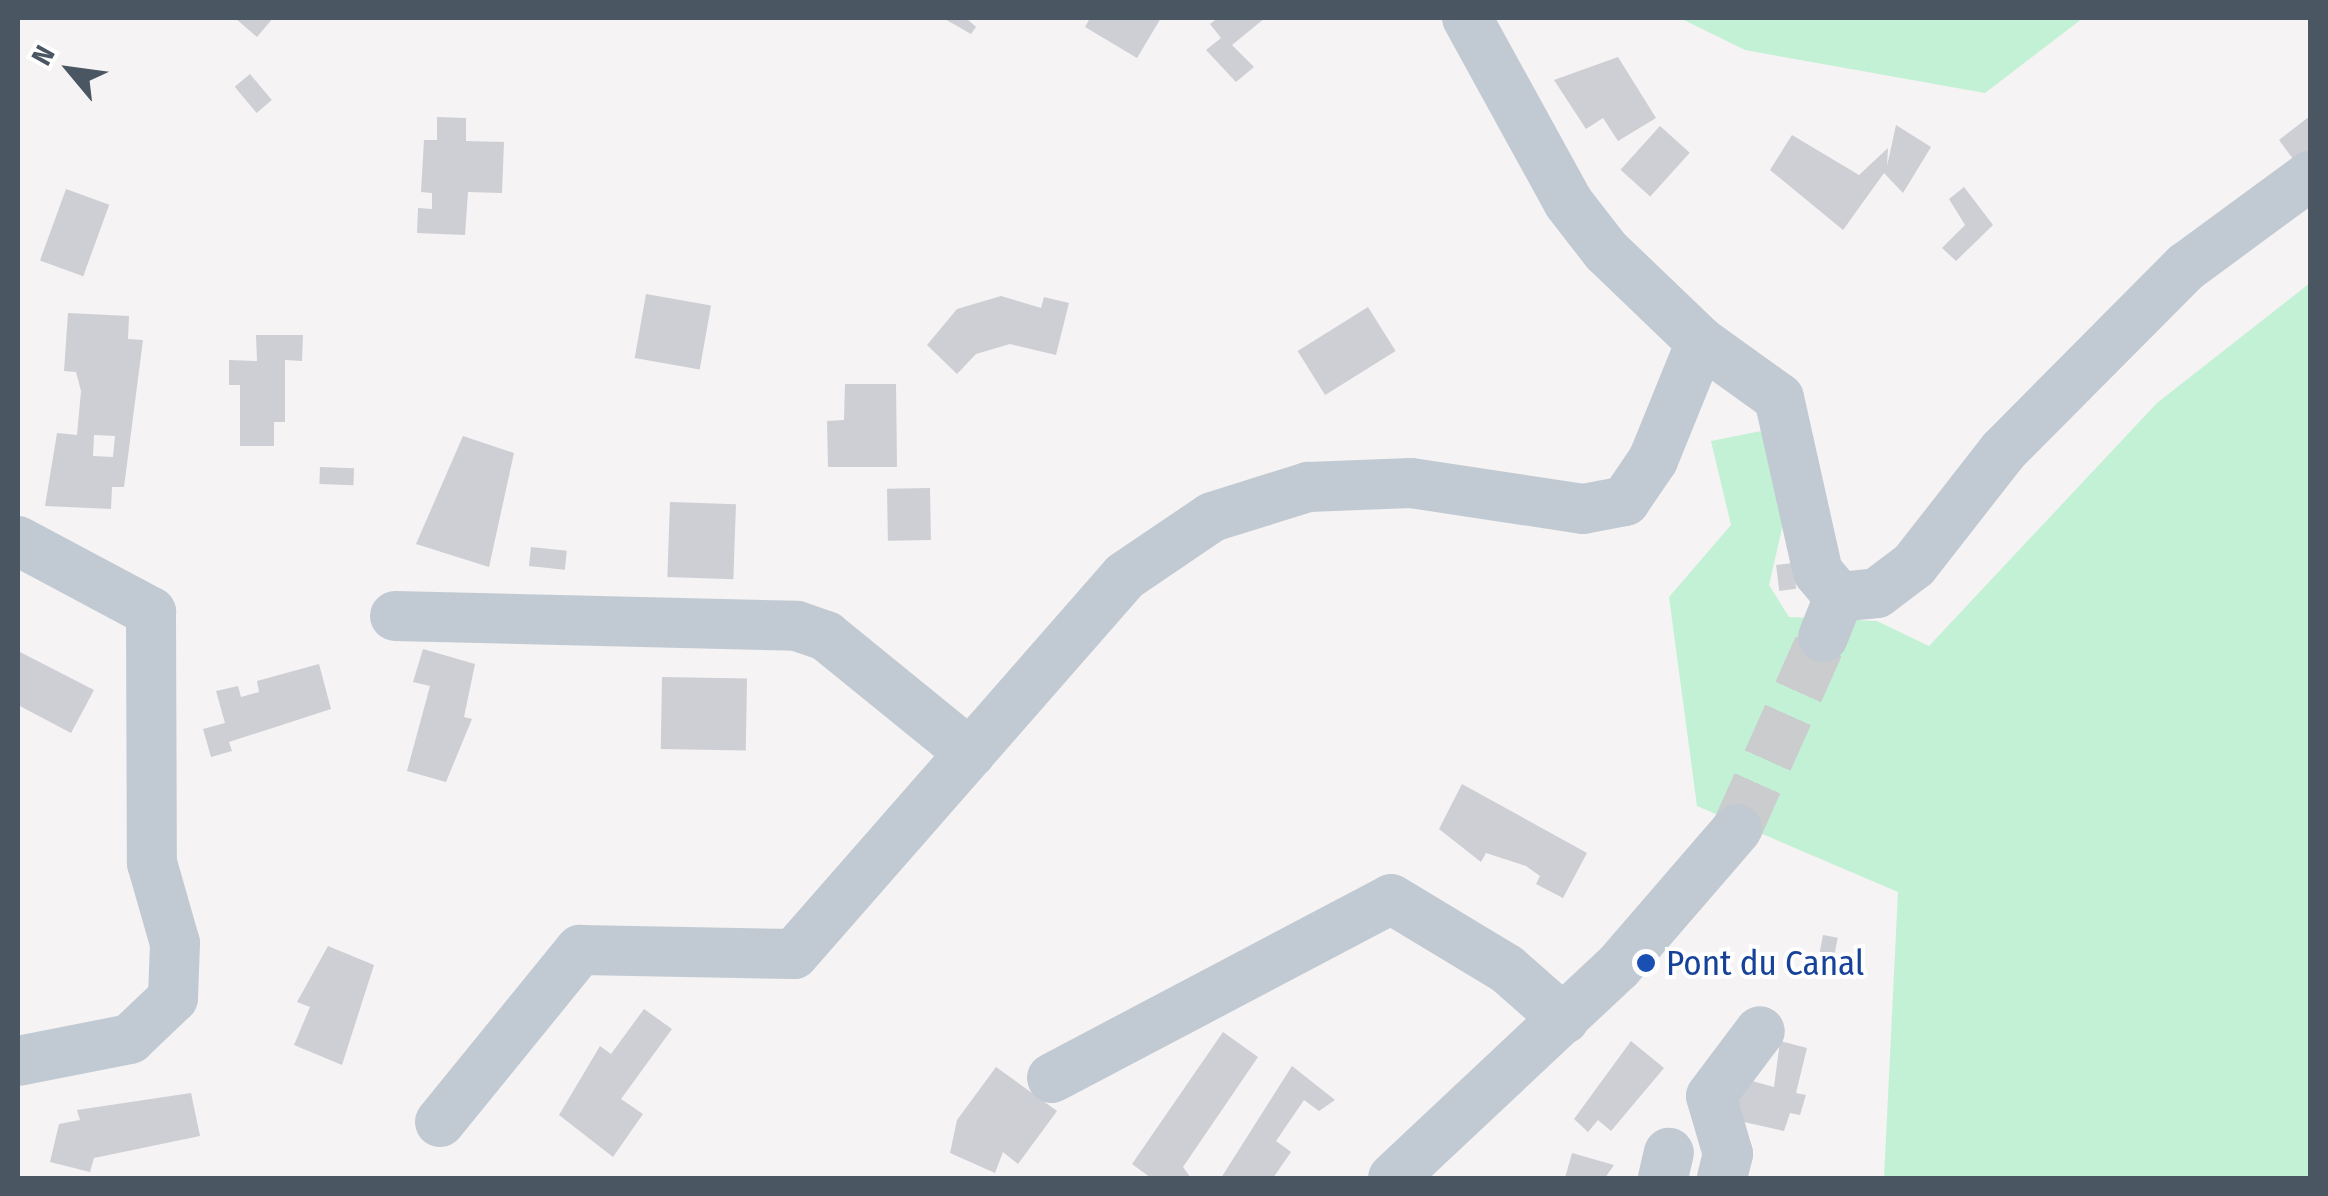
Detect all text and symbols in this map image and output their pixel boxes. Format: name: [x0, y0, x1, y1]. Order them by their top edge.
north arrow: [20, 20, 120, 120]
text: N: [25, 40, 62, 71]
place label: Pont du Canal: [1666, 942, 1864, 984]
marker: Pont du Canal: [1635, 952, 1657, 974]

